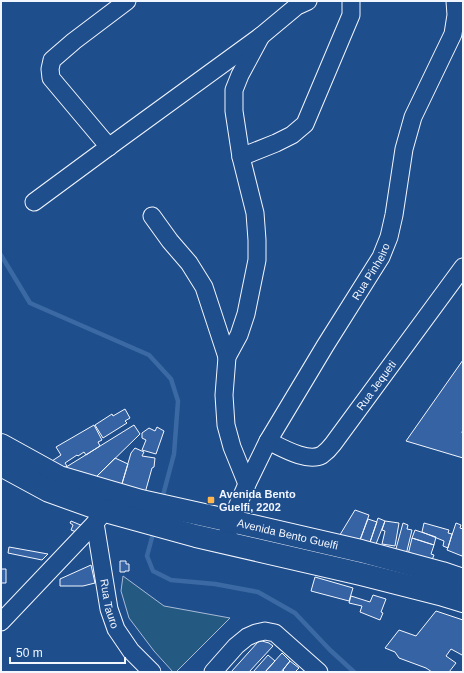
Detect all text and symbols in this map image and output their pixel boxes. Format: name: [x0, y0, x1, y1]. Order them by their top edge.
street label: Rua Pinheiro: [350, 241, 392, 302]
street label: Rua Jequeti: [354, 358, 398, 413]
place label: Avenida Bento Guelfi, 2202: [219, 488, 296, 513]
marker: Avenida Bento Guelfi, 2202: [206, 495, 216, 505]
street label: Avenida Bento Guelfi: [236, 517, 339, 552]
street label: Rua Tauro: [98, 578, 121, 630]
scale bar: [10, 639, 125, 665]
text: 50 m: [16, 646, 43, 660]

